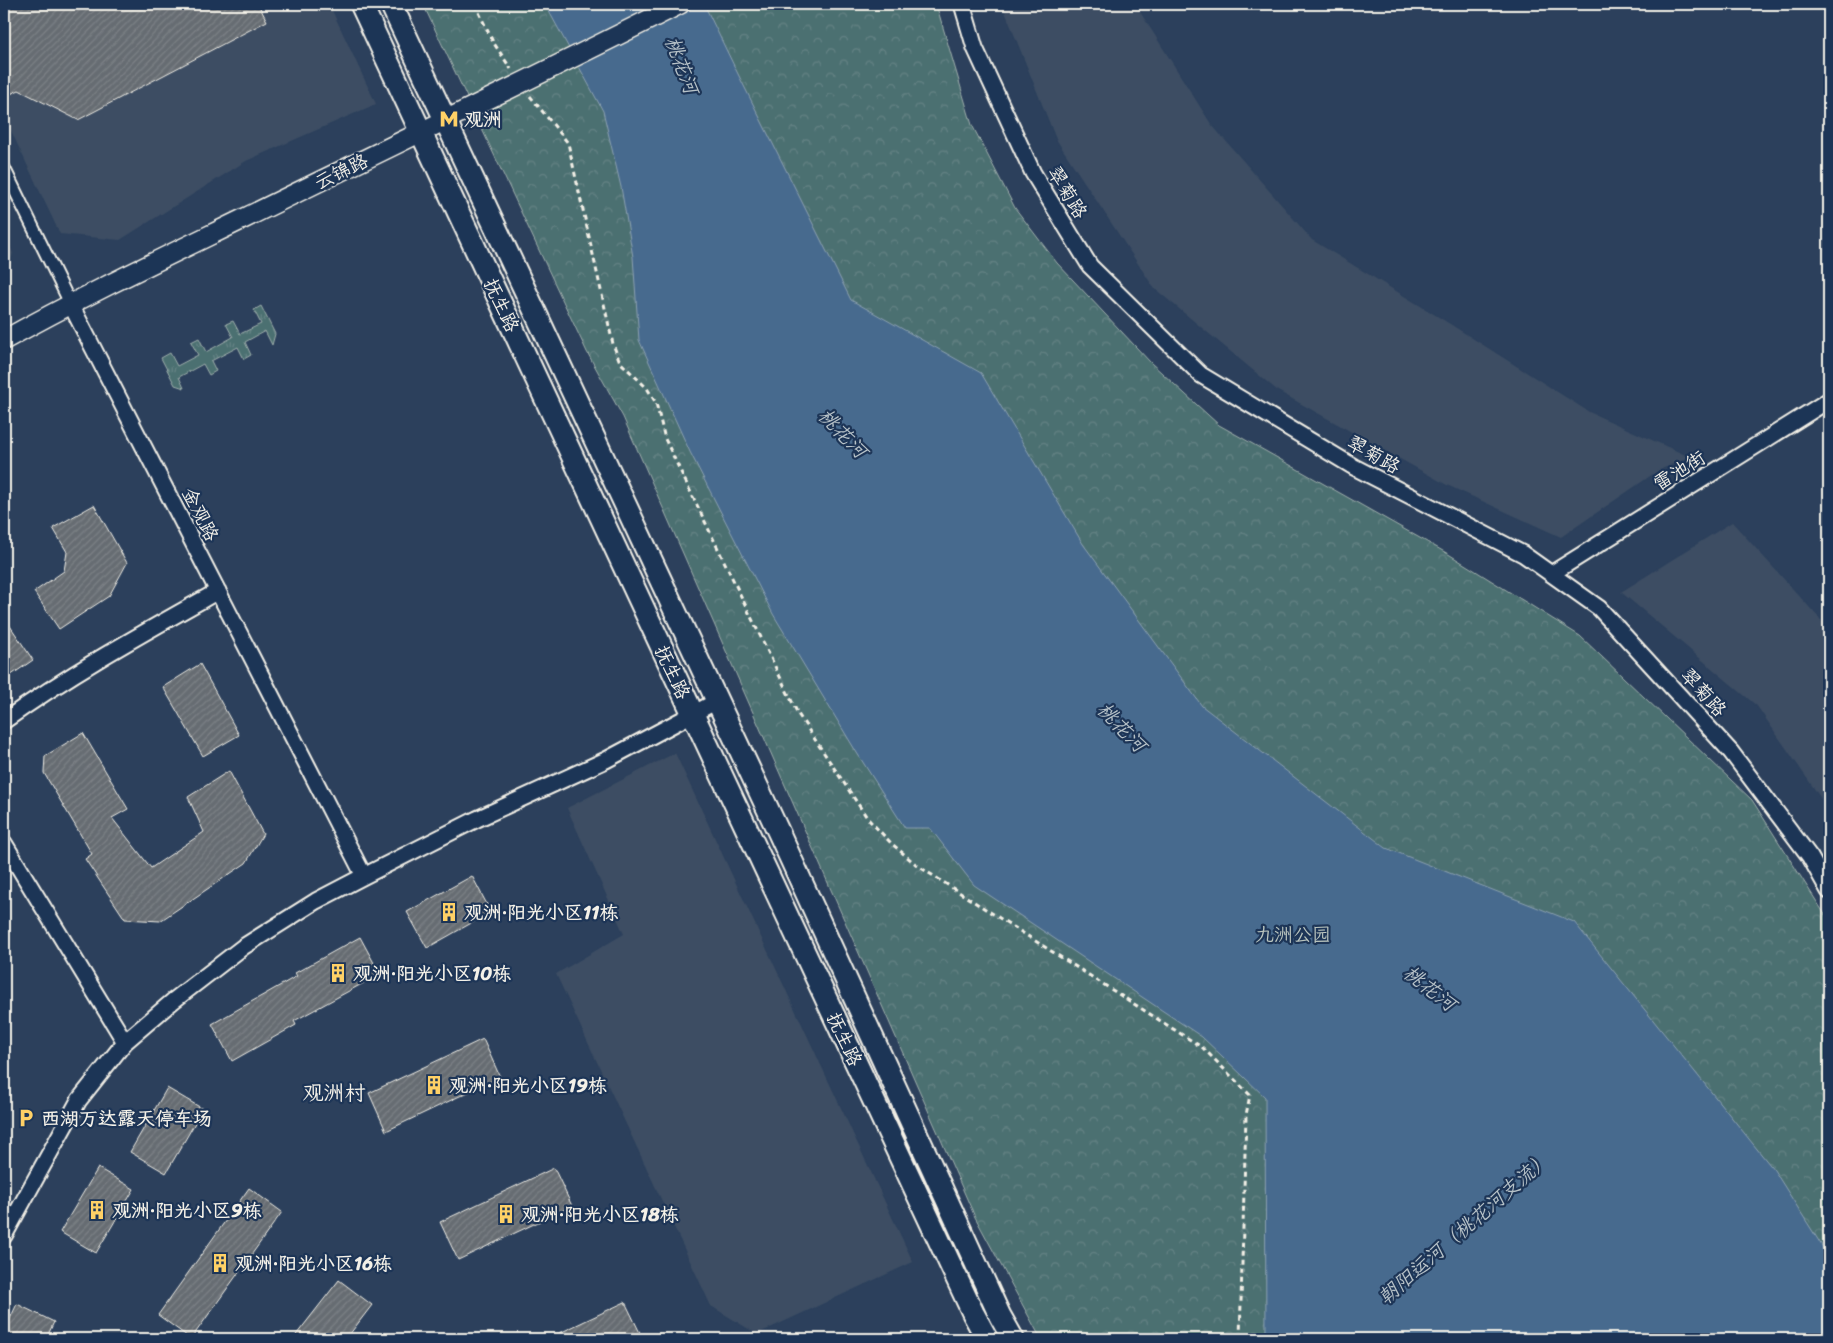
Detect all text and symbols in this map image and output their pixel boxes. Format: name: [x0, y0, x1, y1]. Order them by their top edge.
water label: 桃花河: [654, 31, 710, 102]
place label: 观洲: [464, 103, 502, 136]
metro station icon: 观洲: [438, 108, 460, 130]
street label: 云锦路: [308, 144, 374, 199]
street label: 翠菊路: [1039, 159, 1096, 225]
street label: 抚生路: [475, 272, 529, 338]
water label: 桃花河: [809, 400, 878, 469]
street label: 翠菊路: [1341, 426, 1407, 483]
street label: 雷池街: [1646, 441, 1712, 500]
street label: 金观路: [173, 481, 228, 547]
street label: 抚生路: [646, 639, 700, 705]
street label: 翠菊路: [1672, 660, 1735, 725]
water label: 桃花河: [1088, 694, 1157, 763]
place label: 观洲·阳光小区11栋: [464, 896, 618, 929]
building icon: 观洲·阳光小区11栋: [438, 901, 460, 923]
park label: 九洲公园: [1255, 918, 1331, 951]
water label: 桃花河: [1395, 956, 1466, 1023]
place label: 观洲·阳光小区10栋: [353, 957, 511, 990]
building icon: 观洲·阳光小区10栋: [327, 962, 349, 984]
street label: 抚生路: [818, 1006, 872, 1072]
place label: 观洲·阳光小区19栋: [449, 1069, 607, 1102]
district label: 观洲村: [303, 1074, 366, 1112]
building icon: 观洲·阳光小区19栋: [423, 1074, 445, 1096]
place label: 西湖万达露天停车场: [41, 1102, 212, 1135]
parking icon: 西湖万达露天停车场: [15, 1107, 37, 1129]
water label: 朝阳运河（桃花河支流）: [1370, 1143, 1559, 1314]
place label: 观洲·阳光小区9栋: [112, 1194, 262, 1227]
place label: 观洲·阳光小区18栋: [521, 1198, 679, 1231]
building icon: 观洲·阳光小区9栋: [86, 1199, 108, 1221]
building icon: 观洲·阳光小区18栋: [495, 1203, 517, 1225]
place label: 观洲·阳光小区16栋: [235, 1247, 392, 1280]
building icon: 观洲·阳光小区16栋: [209, 1252, 231, 1274]

